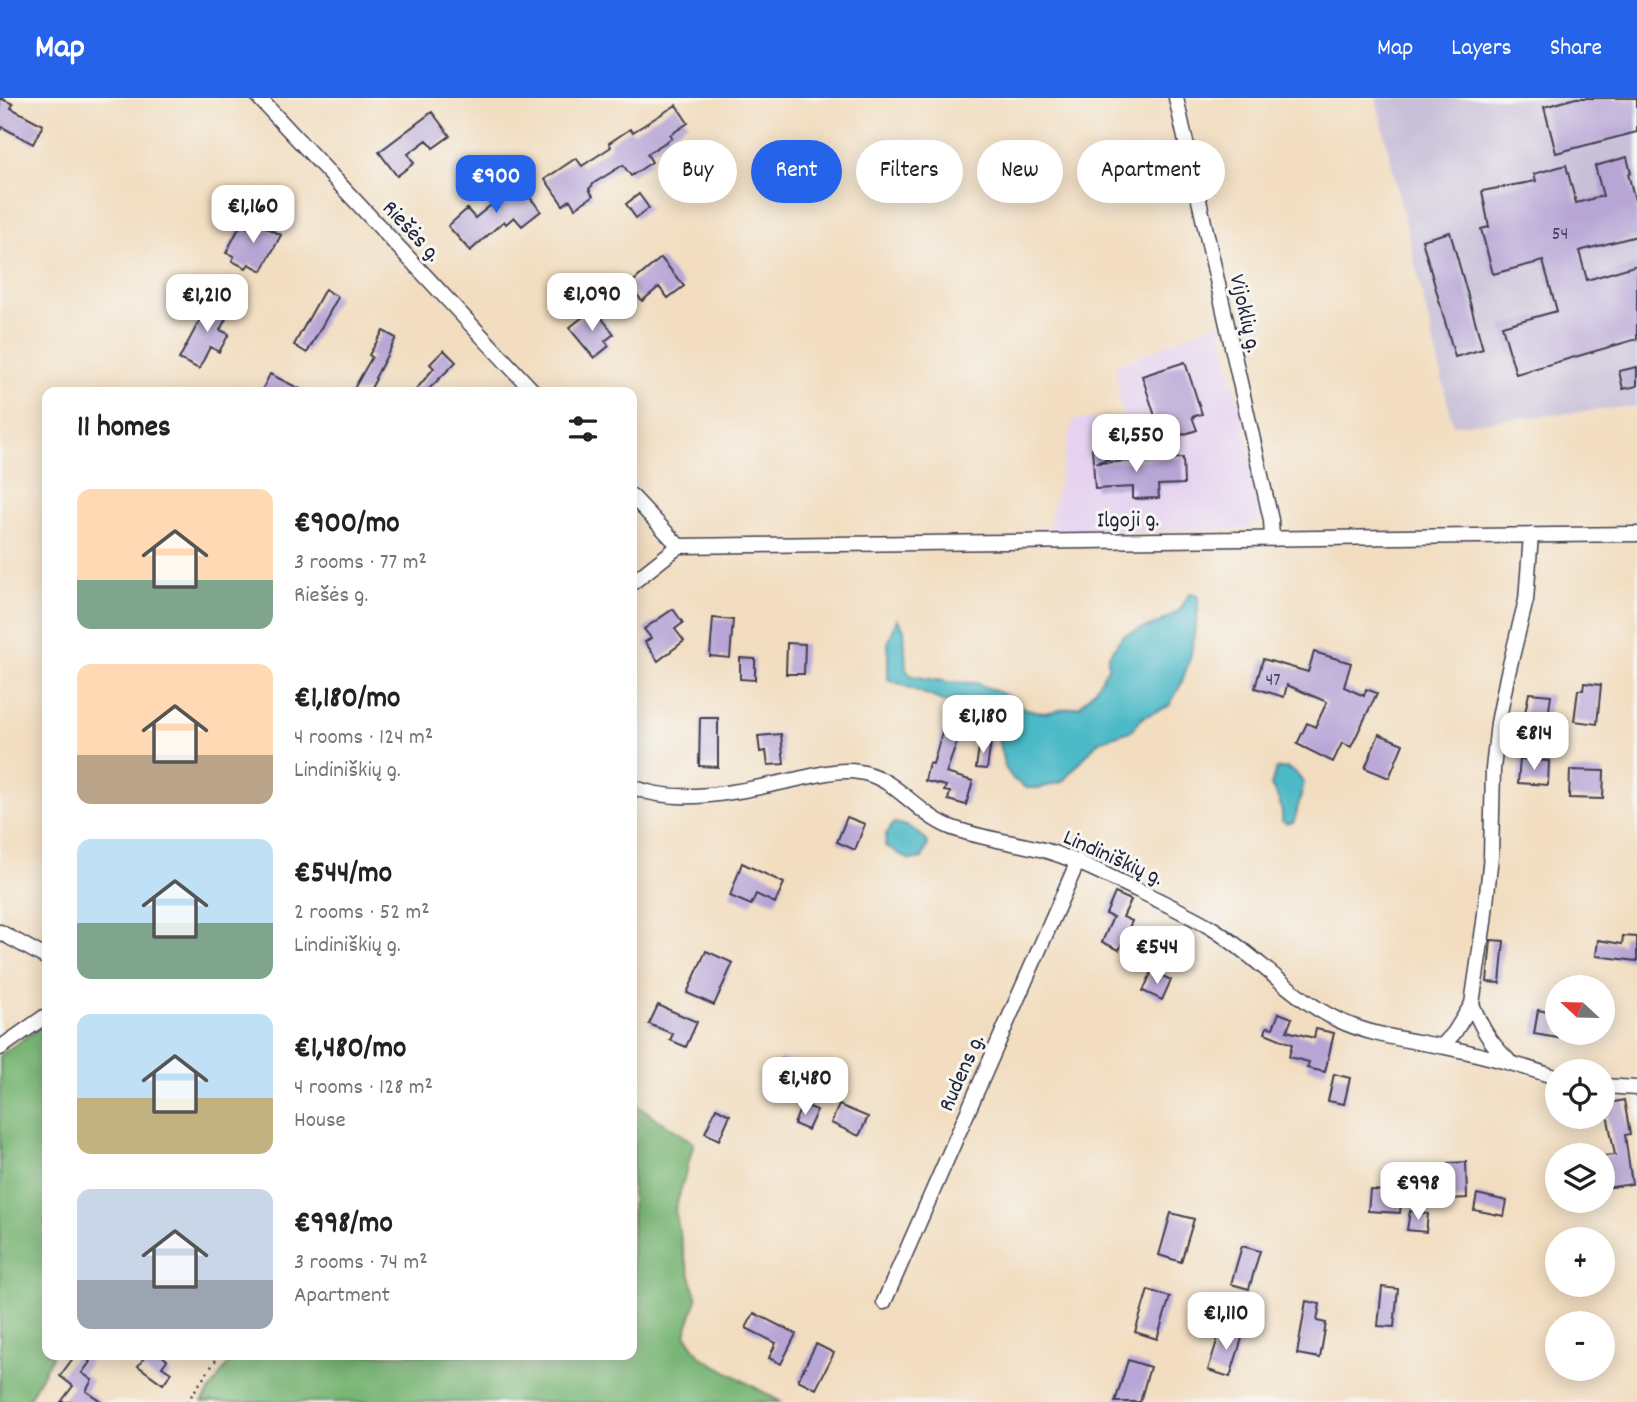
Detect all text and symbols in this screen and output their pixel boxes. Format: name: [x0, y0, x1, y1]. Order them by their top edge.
text: Map: [35, 26, 85, 73]
text: Map: [1377, 32, 1413, 66]
text: Layers: [1451, 32, 1512, 66]
text: Share: [1550, 32, 1602, 66]
chip: Buy: [658, 140, 737, 203]
chip: Rent: [751, 140, 842, 203]
chip: Filters: [856, 140, 963, 203]
chip: New: [977, 140, 1063, 203]
chip: Apartment: [1077, 140, 1225, 203]
pin: €900: [455, 156, 537, 215]
text: €900: [472, 161, 520, 194]
pin: €1,160: [196, 186, 310, 245]
text: €1,160: [227, 191, 279, 224]
street label: Riešės g.: [373, 194, 448, 271]
house number: 54: [1552, 222, 1568, 249]
street label: Vijoklių g.: [1219, 271, 1269, 356]
pin: €1,210: [150, 274, 264, 334]
pin: €1,090: [535, 274, 649, 333]
text: €1,090: [563, 279, 621, 312]
text: €1,210: [182, 280, 232, 313]
text: 11 homes: [77, 408, 171, 451]
icon: filters: [564, 410, 602, 448]
pin: €1,550: [1079, 414, 1193, 474]
text: €1,550: [1108, 420, 1164, 453]
text: €900/mo: [294, 504, 400, 547]
street label: Ilgoji g.: [1097, 504, 1160, 539]
icon: home: [133, 517, 217, 601]
text: 3 rooms · 77 m²: [294, 547, 427, 580]
text: Riešės g.: [294, 580, 368, 613]
house number: 47: [1265, 668, 1281, 695]
text: €1,180/mo: [294, 679, 400, 722]
icon: home: [133, 692, 217, 776]
pin: €1,180: [926, 696, 1040, 755]
text: €1,180: [958, 701, 1008, 734]
pin: €814: [1493, 712, 1575, 772]
text: €814: [1516, 718, 1552, 751]
text: 4 rooms · 124 m²: [294, 722, 433, 755]
text: Lindiniškių g.: [294, 755, 401, 788]
street label: Lindiniškių g.: [1057, 822, 1168, 896]
text: €544/mo: [294, 854, 392, 897]
icon: home: [133, 867, 217, 951]
text: 2 rooms · 52 m²: [294, 897, 430, 930]
pin: €544: [1116, 926, 1198, 986]
text: Lindiniškių g.: [294, 930, 401, 963]
text: €544: [1136, 932, 1178, 965]
north arrow: [1545, 975, 1615, 1045]
map controls: [1545, 975, 1615, 1381]
text: €1,480/mo: [294, 1029, 406, 1072]
street label: Rudens g.: [932, 1029, 995, 1117]
icon: home: [133, 1042, 217, 1126]
pin: €1,480: [748, 1058, 862, 1117]
button: locate: [1545, 1059, 1615, 1129]
text: €1,480: [778, 1063, 832, 1096]
text: 4 rooms · 128 m²: [294, 1072, 433, 1105]
text: House: [294, 1105, 346, 1138]
button: layers: [1545, 1143, 1615, 1213]
pin: €998: [1377, 1162, 1459, 1222]
text: €998: [1396, 1168, 1440, 1201]
text: €998/mo: [294, 1204, 393, 1247]
icon: home: [133, 1217, 217, 1301]
button: +: [1545, 1227, 1615, 1297]
text: 3 rooms · 74 m²: [294, 1247, 428, 1280]
text: Apartment: [294, 1280, 390, 1313]
pin: €1,110: [1169, 1292, 1283, 1352]
text: €1,110: [1204, 1298, 1248, 1331]
button: −: [1545, 1311, 1615, 1381]

